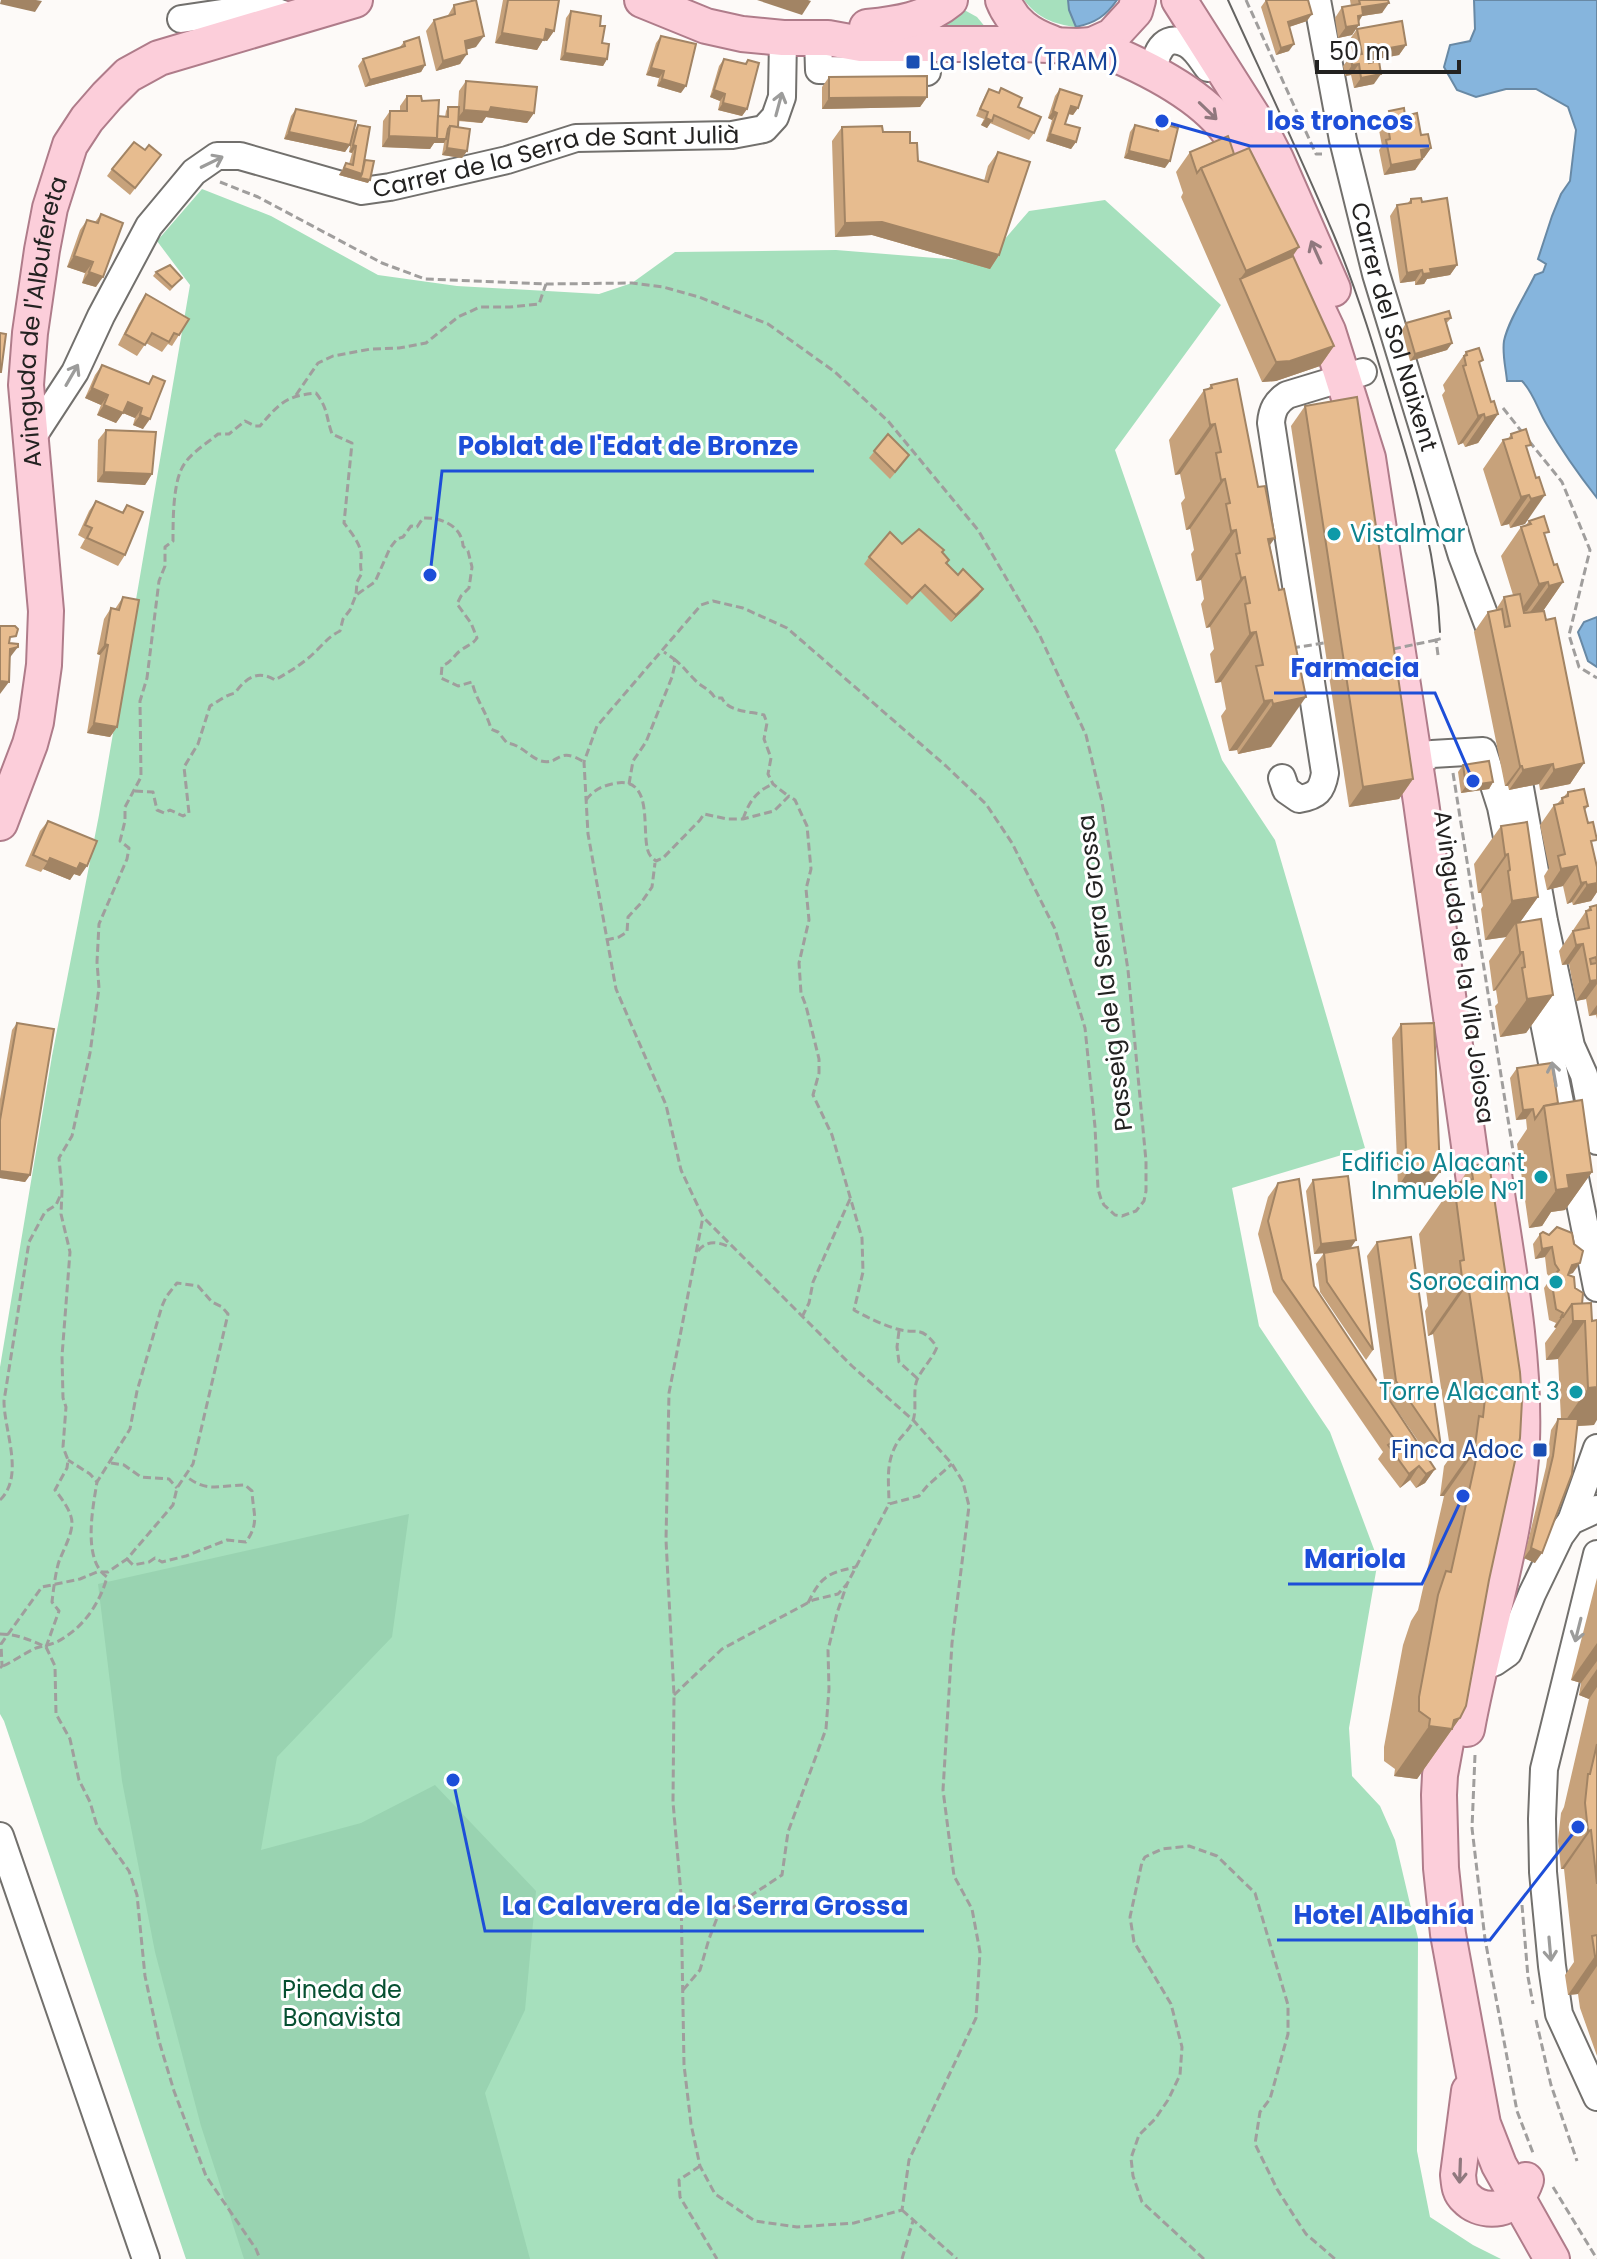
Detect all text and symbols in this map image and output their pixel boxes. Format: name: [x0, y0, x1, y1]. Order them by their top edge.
scale bar: [1317, 24, 1459, 74]
text: 50 m: [1329, 35, 1390, 68]
place label: La Isleta (TRAM): [929, 45, 1119, 78]
marker: La Isleta (TRAM): [904, 53, 922, 71]
one-way arrow: [772, 91, 787, 117]
callout: los troncos: [1250, 96, 1429, 146]
one-way arrow: [1198, 101, 1218, 120]
text: los troncos: [1267, 103, 1413, 139]
street label: Carrer de la Serra de Sant Julià: [371, 118, 740, 205]
one-way arrow: [200, 154, 224, 169]
street label: Avinguda de l'Albufereta: [9, 172, 75, 469]
street label: Carrer del Sol Naixent: [1343, 199, 1446, 455]
one-way arrow: [1308, 240, 1323, 265]
one-way arrow: [64, 364, 80, 387]
callout: Poblat de l'Edat de Bronze: [442, 421, 814, 471]
text: Poblat de l'Edat de Bronze: [458, 428, 798, 464]
place label: Vistalmar: [1350, 517, 1465, 550]
marker: Vistalmar: [1325, 525, 1343, 543]
callout: Farmacia: [1274, 643, 1435, 693]
text: Farmacia: [1290, 650, 1420, 686]
street label: Avinguda de la Vila Joiosa: [1426, 808, 1503, 1126]
street label: Passeig de la Serra Grossa: [1069, 813, 1140, 1133]
one-way arrow: [1545, 1062, 1560, 1088]
place label: Edificio Alacant Inmueble N°1: [1341, 1146, 1525, 1207]
marker: Edificio Alacant Inmueble N°1: [1532, 1168, 1550, 1186]
place label: Sorocaima: [1409, 1265, 1540, 1298]
marker: Sorocaima: [1547, 1273, 1565, 1291]
place label: Torre Alacant 3: [1379, 1375, 1560, 1408]
marker: Torre Alacant 3: [1567, 1383, 1585, 1401]
place label: Finca Adoc: [1391, 1433, 1524, 1466]
marker: Finca Adoc: [1531, 1441, 1549, 1459]
callout: Mariola: [1288, 1534, 1422, 1584]
text: Mariola: [1304, 1541, 1406, 1577]
one-way arrow: [1570, 1616, 1585, 1642]
callout: La Calavera de la Serra Grossa: [485, 1881, 924, 1931]
text: La Calavera de la Serra Grossa: [502, 1888, 908, 1924]
callout: Hotel Albahía: [1277, 1890, 1490, 1940]
text: Hotel Albahía: [1294, 1897, 1475, 1933]
one-way arrow: [1543, 1936, 1558, 1962]
park label: Pineda de Bonavista: [282, 1973, 402, 2034]
one-way arrow: [1452, 2158, 1467, 2184]

